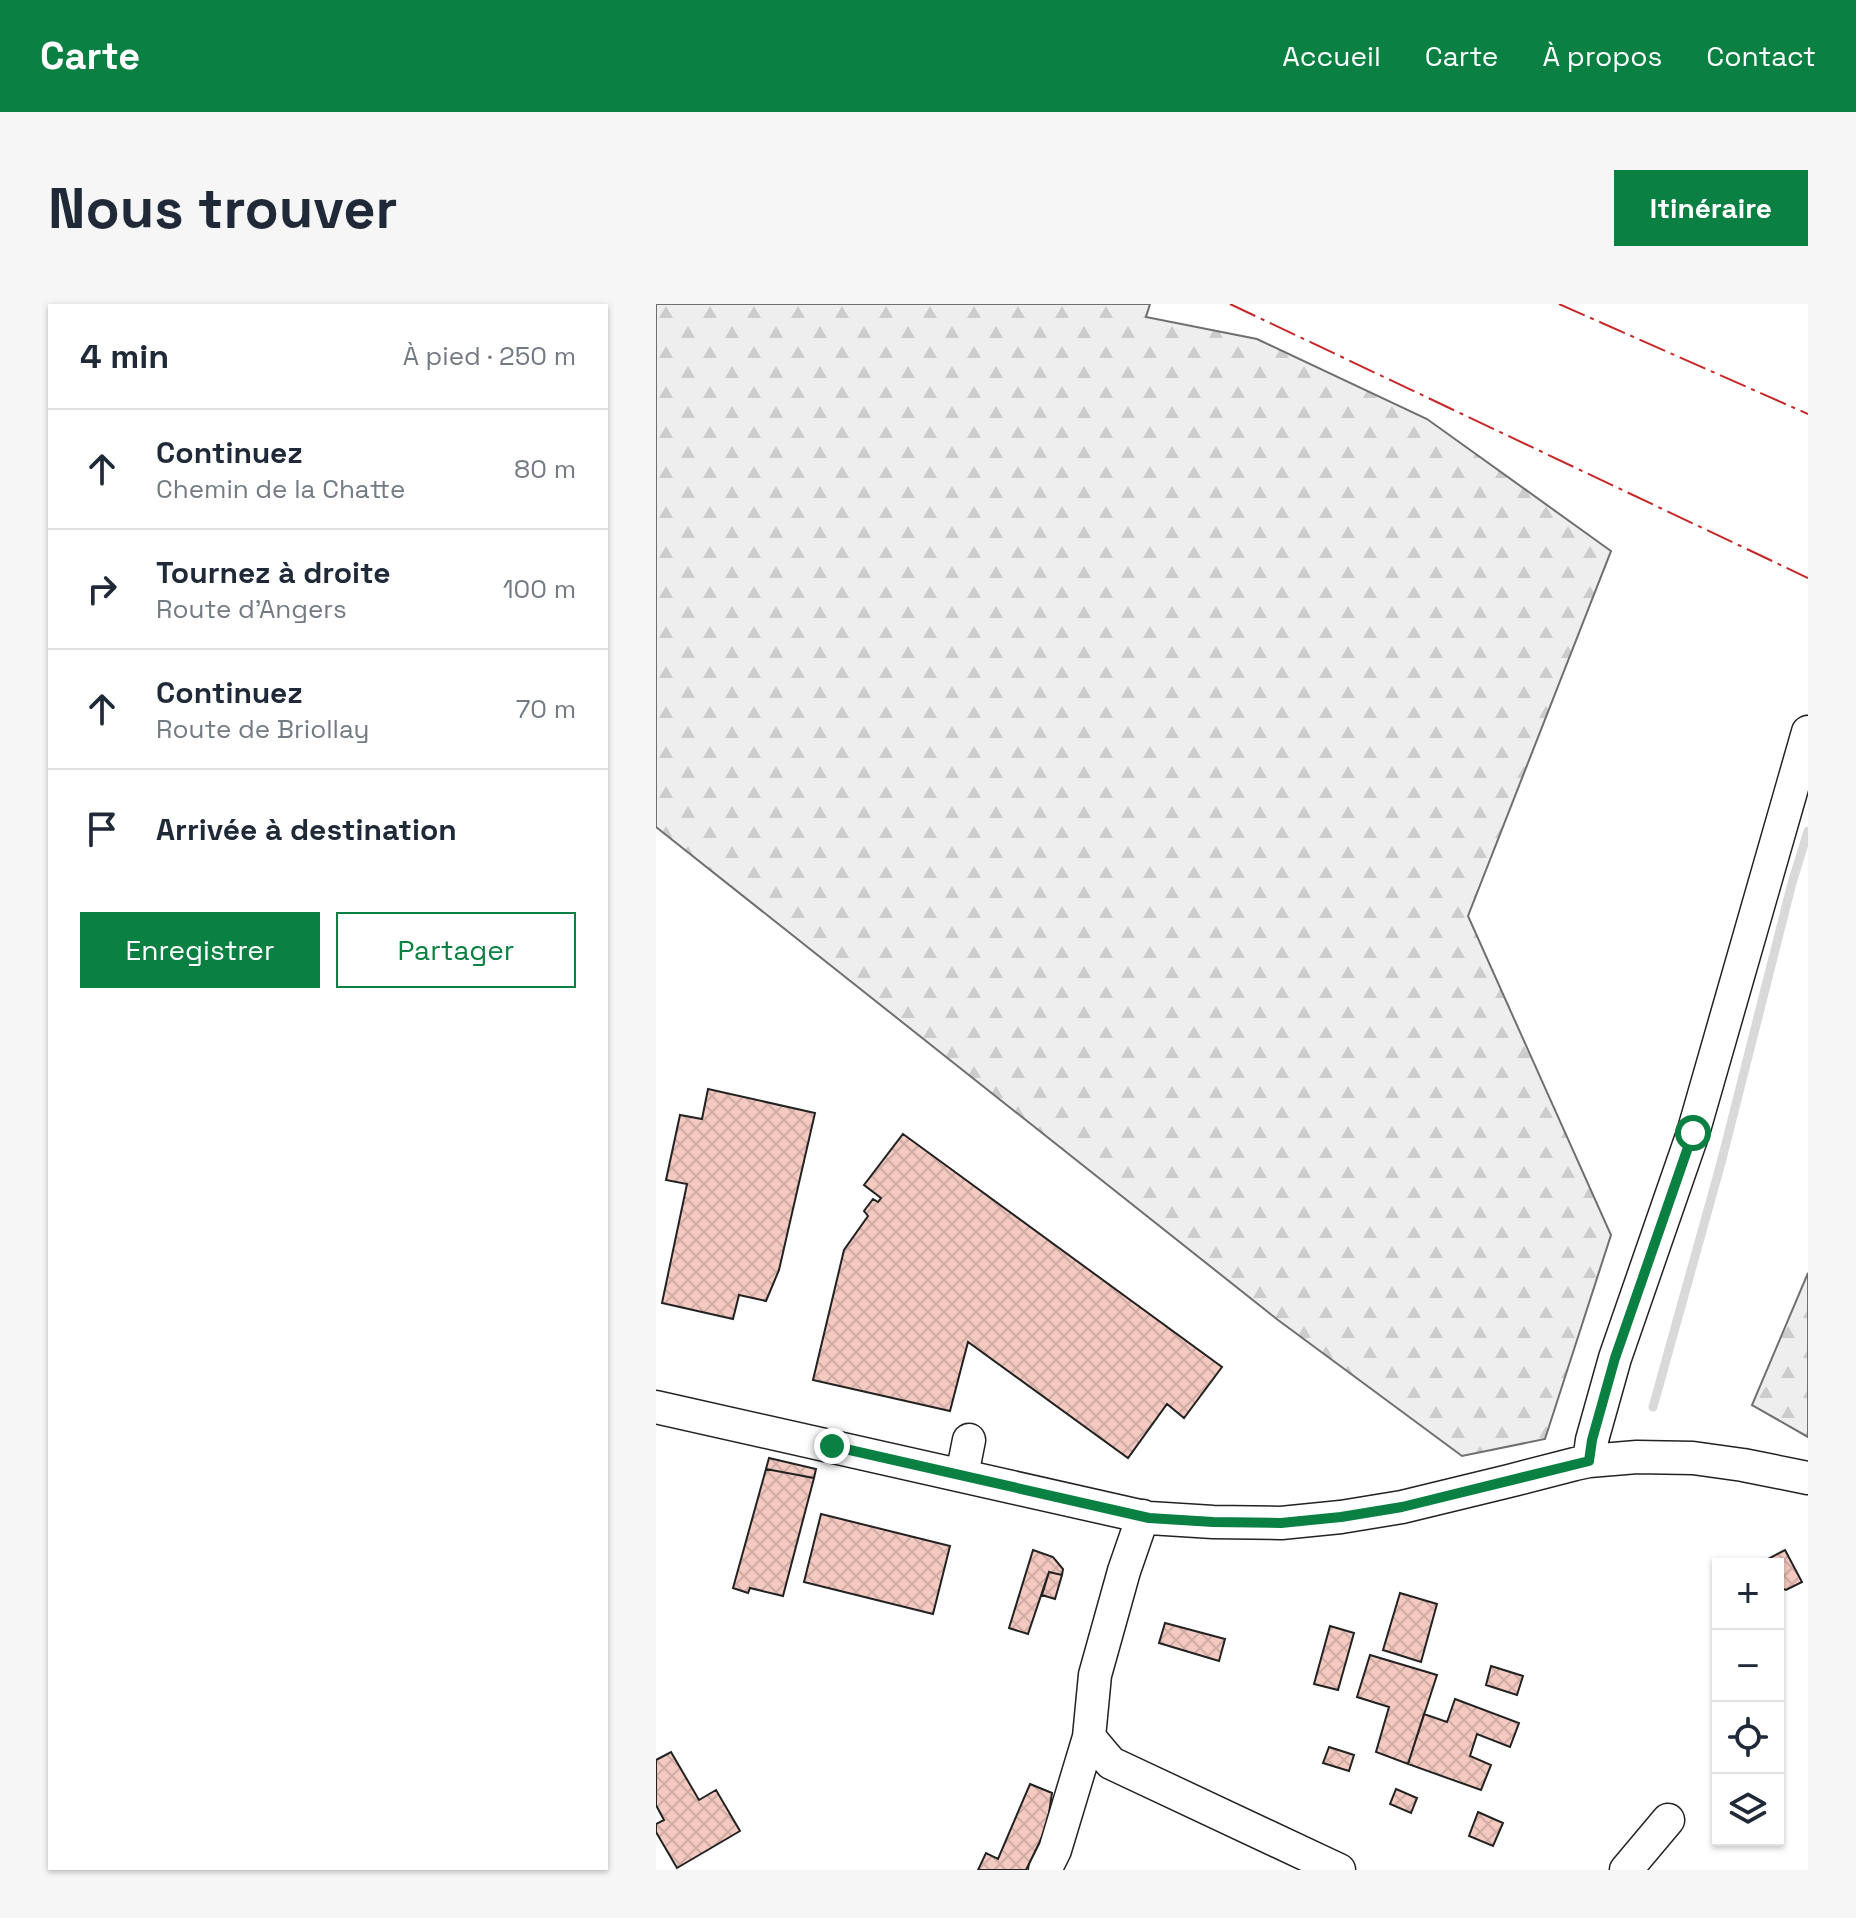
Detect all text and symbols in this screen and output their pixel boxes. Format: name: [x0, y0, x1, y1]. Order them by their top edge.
text: Carte: [40, 32, 140, 80]
text: Accueil: [1282, 38, 1381, 74]
text: Carte: [1425, 38, 1498, 74]
text: À propos: [1542, 38, 1662, 74]
text: Contact: [1706, 38, 1816, 74]
button: Itinéraire: [1614, 170, 1808, 246]
text: Nous trouver: [48, 173, 398, 244]
text: 4 min: [80, 335, 169, 378]
text: À pied · 250 m: [403, 339, 576, 373]
text: Continuez: [156, 433, 303, 472]
icon: ahead: [80, 447, 124, 491]
text: 80 m: [514, 452, 576, 486]
text: Chemin de la Chatte: [156, 472, 406, 506]
text: Tournez à droite: [156, 553, 390, 592]
icon: right: [80, 567, 124, 611]
text: 100 m: [503, 572, 576, 606]
text: Route d'Angers: [156, 592, 347, 626]
text: Continuez: [156, 673, 303, 712]
icon: ahead: [80, 687, 124, 731]
text: 70 m: [516, 692, 576, 726]
text: Route de Briollay: [156, 712, 369, 746]
icon: arrive: [80, 807, 124, 851]
text: Arrivée à destination: [156, 810, 457, 849]
button: Enregistrer: [80, 912, 320, 988]
button: Partager: [336, 912, 576, 988]
route start: [1675, 1115, 1711, 1151]
route end: [814, 1428, 850, 1464]
map controls: [1712, 1558, 1784, 1846]
button: +: [1712, 1558, 1784, 1630]
button: −: [1712, 1630, 1784, 1702]
button: locate: [1712, 1702, 1784, 1774]
button: layers: [1712, 1774, 1784, 1846]

